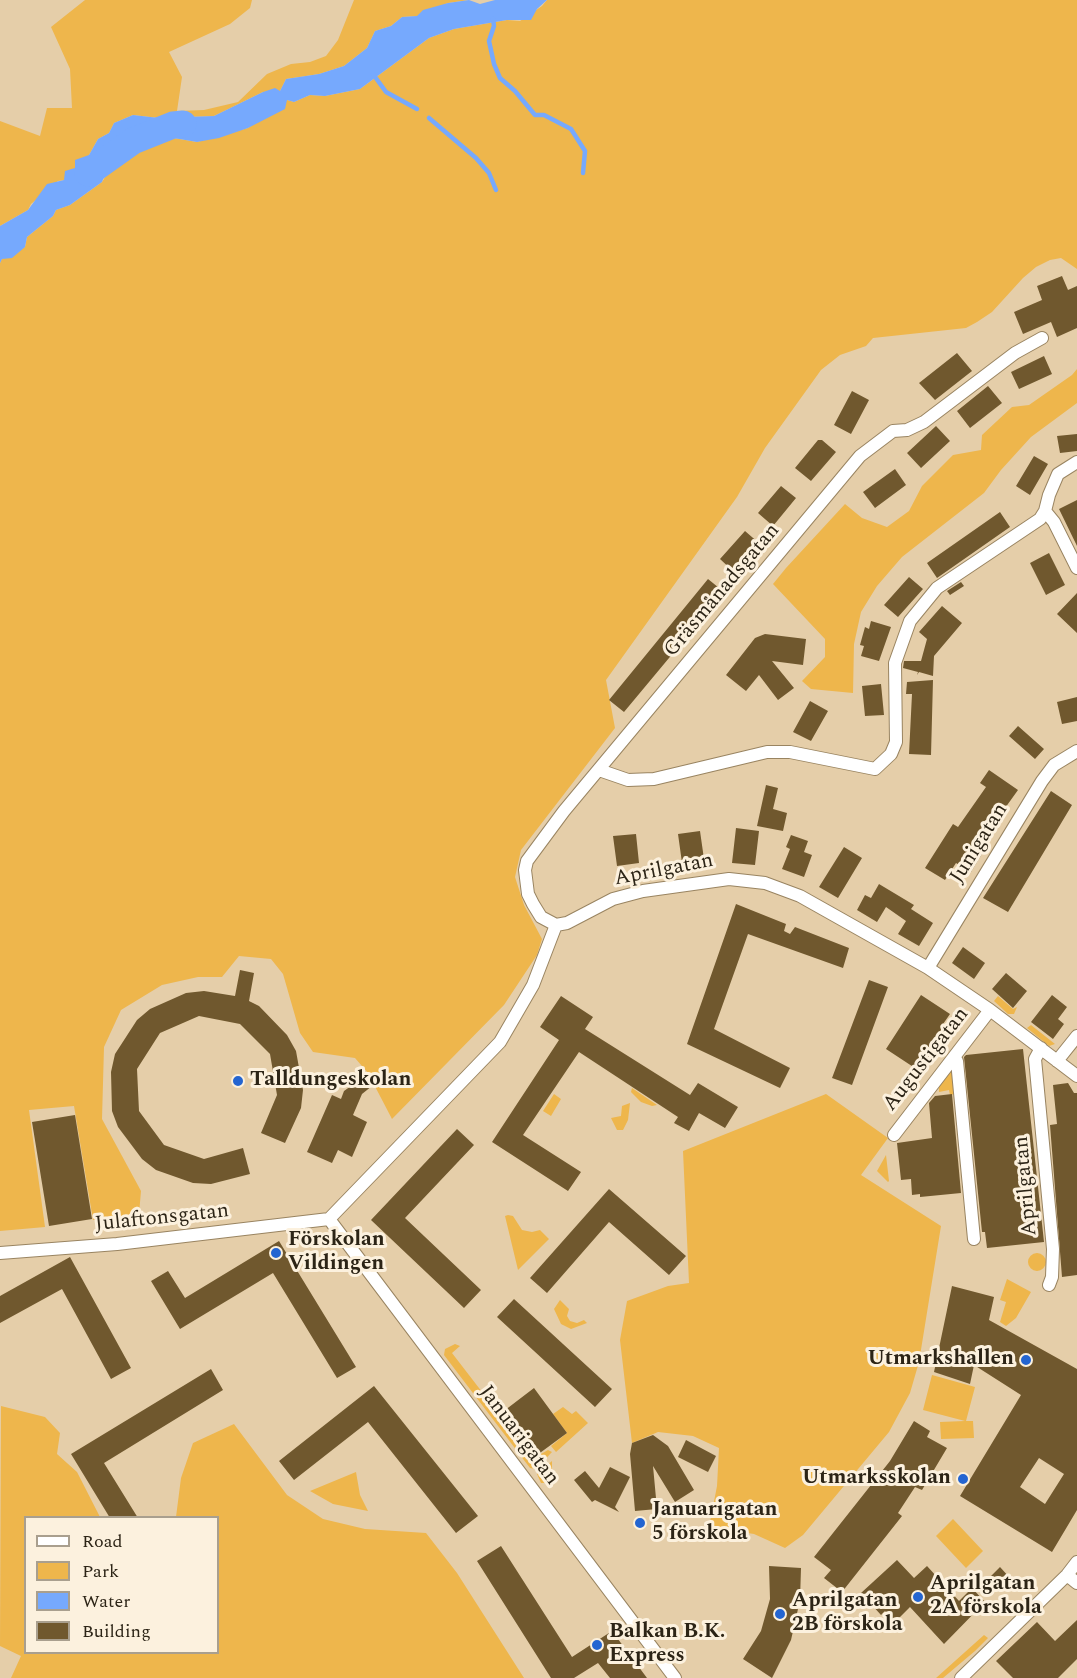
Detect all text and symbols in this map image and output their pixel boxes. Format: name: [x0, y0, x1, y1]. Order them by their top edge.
street label: Gräsmånadsgatan: [660, 519, 786, 663]
street label: Junigatan: [945, 799, 1015, 889]
street label: Aprilgatan: [612, 849, 716, 893]
street label: Augustigatan: [879, 1003, 975, 1117]
place label: Talldungeskolan: [250, 1068, 411, 1094]
marker: Talldungeskolan: [231, 1074, 245, 1088]
street label: Aprilgatan: [1010, 1135, 1044, 1237]
street label: Julaftonsgatan: [94, 1199, 230, 1239]
place label: Förskolan Vildingen: [288, 1228, 385, 1278]
marker: Förskolan Vildingen: [269, 1246, 283, 1260]
place label: Utmarkshallen: [867, 1347, 1014, 1373]
marker: Utmarkshallen: [1019, 1353, 1033, 1367]
street label: Januarigatan: [472, 1381, 564, 1491]
place label: Utmarksskolan: [802, 1466, 951, 1492]
marker: Utmarksskolan: [956, 1472, 970, 1486]
place label: Januarigatan 5 förskola: [652, 1498, 778, 1548]
legend: [24, 1516, 219, 1654]
marker: Januarigatan 5 förskola: [633, 1516, 647, 1530]
text: Road: [82, 1528, 123, 1555]
text: Park: [82, 1558, 119, 1585]
place label: Aprilgatan 2A förskola: [930, 1572, 1042, 1622]
text: Water: [82, 1588, 130, 1615]
place label: Aprilgatan 2B förskola: [792, 1589, 903, 1639]
marker: Aprilgatan 2A förskola: [911, 1590, 925, 1604]
marker: Aprilgatan 2B förskola: [773, 1607, 787, 1621]
text: Building: [82, 1618, 151, 1645]
place label: Balkan B.K. Express: [609, 1620, 725, 1670]
marker: Balkan B.K. Express: [590, 1638, 604, 1652]

